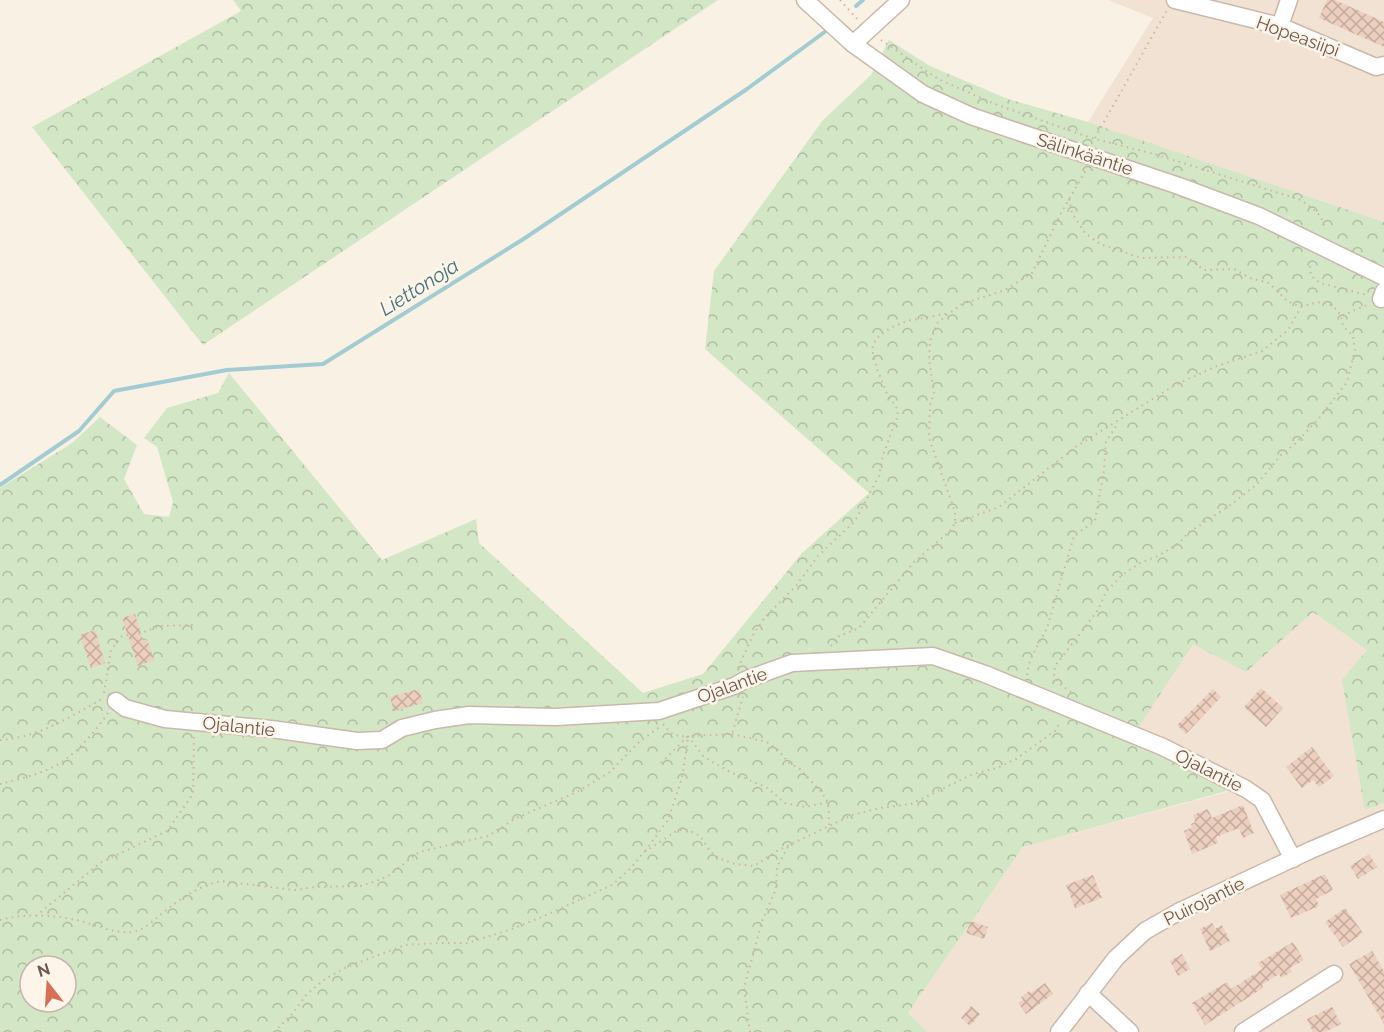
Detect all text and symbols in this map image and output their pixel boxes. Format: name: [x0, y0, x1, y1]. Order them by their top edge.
street label: Hopeasiipi: [1254, 11, 1342, 61]
street label: Sälinkääntie: [1034, 129, 1136, 180]
water label: Liettonoja: [375, 253, 463, 321]
street label: Ojalantie: [694, 663, 770, 707]
street label: Ojalantie: [202, 712, 277, 740]
street label: Ojalantie: [1172, 744, 1247, 796]
street label: Puirojantie: [1160, 872, 1248, 930]
north arrow: [18, 954, 78, 1014]
text: N: [35, 959, 52, 981]

